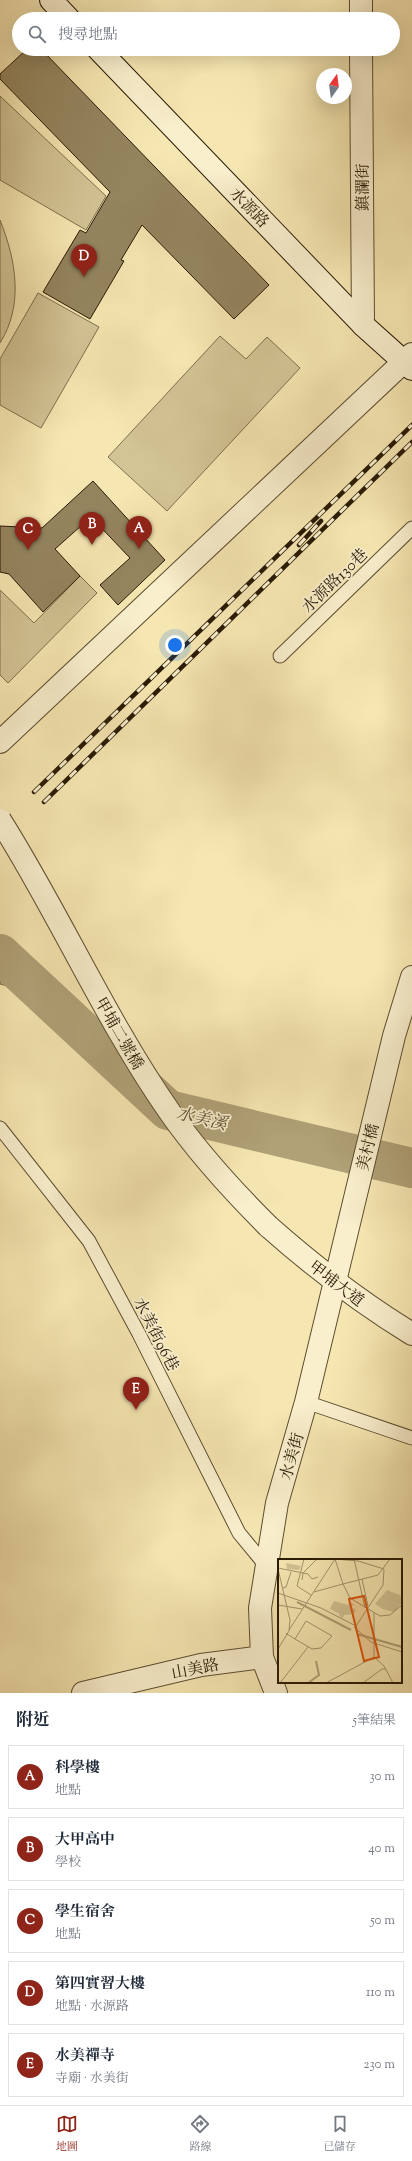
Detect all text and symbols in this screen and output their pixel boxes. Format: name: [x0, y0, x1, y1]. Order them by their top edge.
search box: [12, 12, 400, 56]
icon: search: [26, 23, 48, 45]
text: 搜尋地點: [58, 25, 118, 46]
north arrow: [316, 68, 352, 104]
street label: 鎮瀾街: [353, 163, 376, 211]
street label: 水源路: [223, 183, 273, 234]
pin: D: [71, 244, 97, 277]
pin: B: [79, 512, 105, 545]
pin: A: [126, 516, 152, 549]
pin: C: [15, 517, 41, 550]
street label: 水源路130巷: [297, 544, 374, 619]
your location: [165, 635, 185, 655]
street label: 甲埔二號橋: [88, 994, 148, 1075]
water label: 水美溪: [174, 1103, 231, 1138]
street label: 美村橋: [352, 1122, 386, 1174]
street label: 甲埔大道: [303, 1257, 368, 1313]
street label: 水美街96巷: [126, 1294, 183, 1376]
pin: E: [123, 1377, 149, 1410]
street label: 水美街: [276, 1430, 311, 1483]
inset map: [278, 1559, 402, 1683]
street label: 山美路: [170, 1655, 221, 1686]
text: 附近: [16, 1709, 50, 1733]
text: 5筆結果: [353, 1712, 396, 1730]
text: 科學樓: [55, 1758, 100, 1779]
text: A: [25, 1768, 35, 1786]
text: 30 m: [369, 1768, 395, 1786]
text: 地點: [55, 1782, 81, 1800]
text: 大甲高中: [55, 1830, 115, 1851]
text: B: [26, 1840, 34, 1858]
text: 40 m: [368, 1840, 395, 1858]
text: 學校: [55, 1854, 81, 1872]
text: 學生宿舍: [55, 1902, 115, 1923]
text: C: [25, 1912, 35, 1930]
text: 50 m: [370, 1912, 395, 1930]
text: 地點: [55, 1926, 81, 1944]
text: 第四實習大樓: [55, 1974, 145, 1995]
text: D: [25, 1984, 35, 2002]
text: 110 m: [366, 1984, 395, 2002]
text: 地點 · 水源路: [55, 1998, 129, 2016]
text: 水美禪寺: [55, 2046, 115, 2067]
text: E: [26, 2056, 34, 2074]
text: 230 m: [363, 2056, 395, 2074]
text: 寺廟 · 水美街: [55, 2070, 129, 2088]
tab: 地圖: [56, 2113, 78, 2155]
tab: 路線: [189, 2113, 211, 2155]
tab: 已儲存: [323, 2113, 356, 2155]

